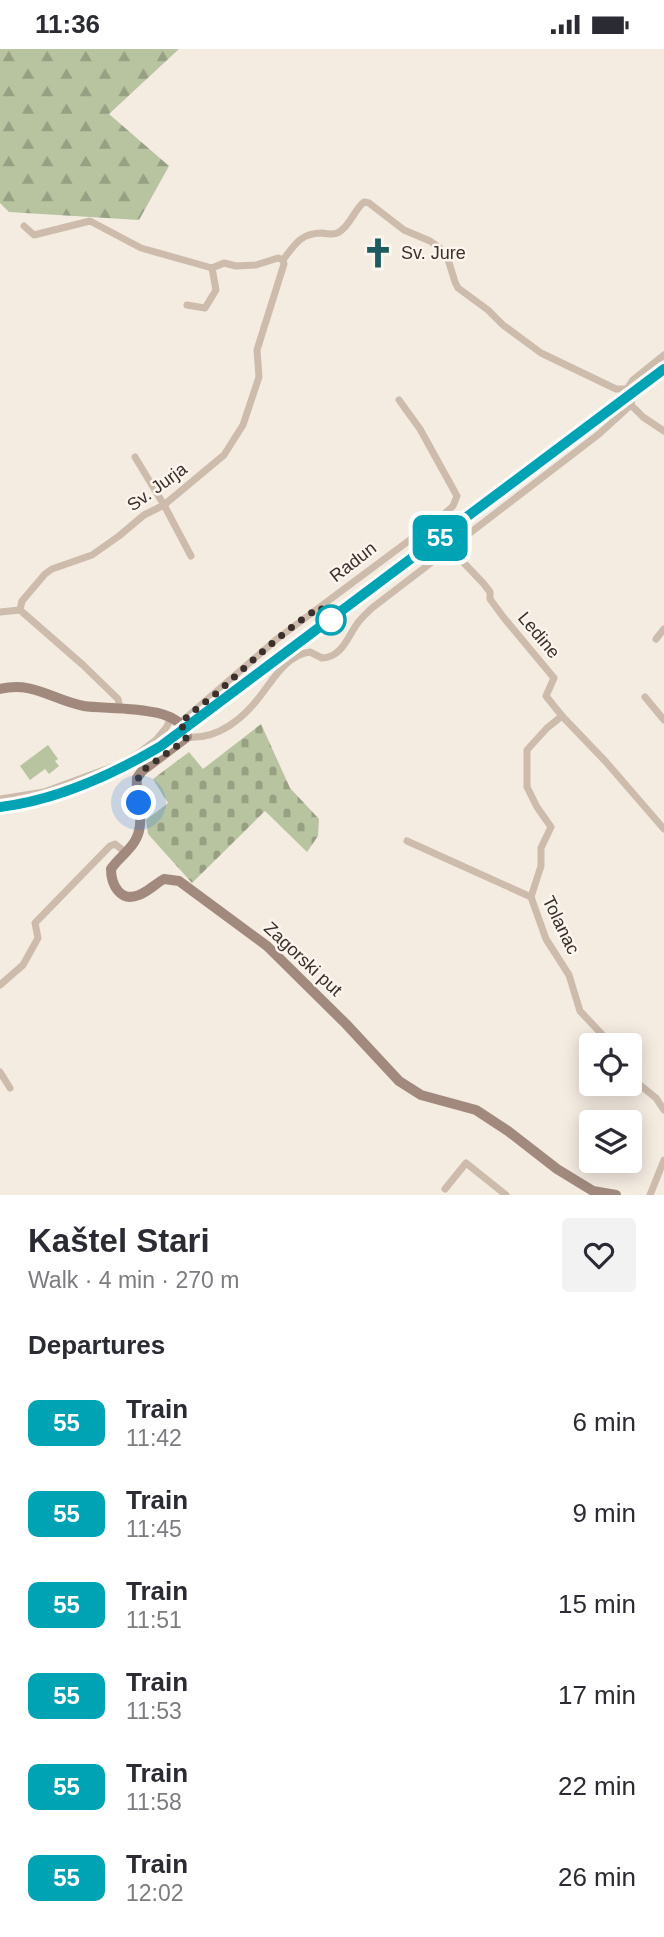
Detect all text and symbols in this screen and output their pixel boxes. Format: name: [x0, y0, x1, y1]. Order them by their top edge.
text: 11:36: [35, 9, 100, 39]
church icon: Sv. Jure: [361, 236, 395, 270]
place label: Sv. Jure: [401, 243, 466, 263]
street label: Sv. Jurja: [123, 458, 191, 515]
line badge: 55: [408, 515, 472, 561]
text: 55: [427, 524, 453, 551]
street label: Radun: [326, 538, 380, 586]
unlabelled marker: [316, 605, 346, 635]
street label: Ledine: [514, 608, 564, 662]
your location: [121, 785, 156, 820]
street label: Tolanac: [538, 893, 584, 957]
street label: Zagorski put: [260, 918, 346, 1000]
map controls: [579, 1033, 642, 1173]
button: locate: [579, 1033, 642, 1096]
button: layers: [579, 1110, 642, 1173]
button: heart: [562, 1218, 636, 1292]
text: Kaštel Stari: [28, 1222, 210, 1259]
text: Walk · 4 min · 270 m: [28, 1267, 239, 1293]
text: Departures: [28, 1330, 165, 1360]
text: Train: [126, 1394, 188, 1424]
text: 6 min: [572, 1407, 636, 1437]
text: 55: [53, 1409, 80, 1436]
text: 11:42: [126, 1425, 182, 1451]
text: Train: [126, 1485, 188, 1515]
text: 9 min: [572, 1498, 636, 1528]
text: 55: [53, 1500, 80, 1527]
text: 11:45: [126, 1516, 182, 1542]
text: Train: [126, 1576, 188, 1606]
text: 15 min: [558, 1589, 636, 1619]
text: 55: [53, 1591, 80, 1618]
text: 11:51: [126, 1607, 182, 1633]
text: Train: [126, 1667, 188, 1697]
text: 17 min: [558, 1680, 636, 1710]
text: 55: [53, 1682, 80, 1709]
text: 11:53: [126, 1698, 182, 1724]
text: Train: [126, 1758, 188, 1788]
text: 22 min: [558, 1771, 636, 1801]
text: 55: [53, 1773, 80, 1800]
text: 11:58: [126, 1789, 182, 1815]
text: Train: [126, 1849, 188, 1879]
text: 26 min: [558, 1862, 636, 1892]
text: 55: [53, 1864, 80, 1891]
text: 12:02: [126, 1880, 184, 1906]

